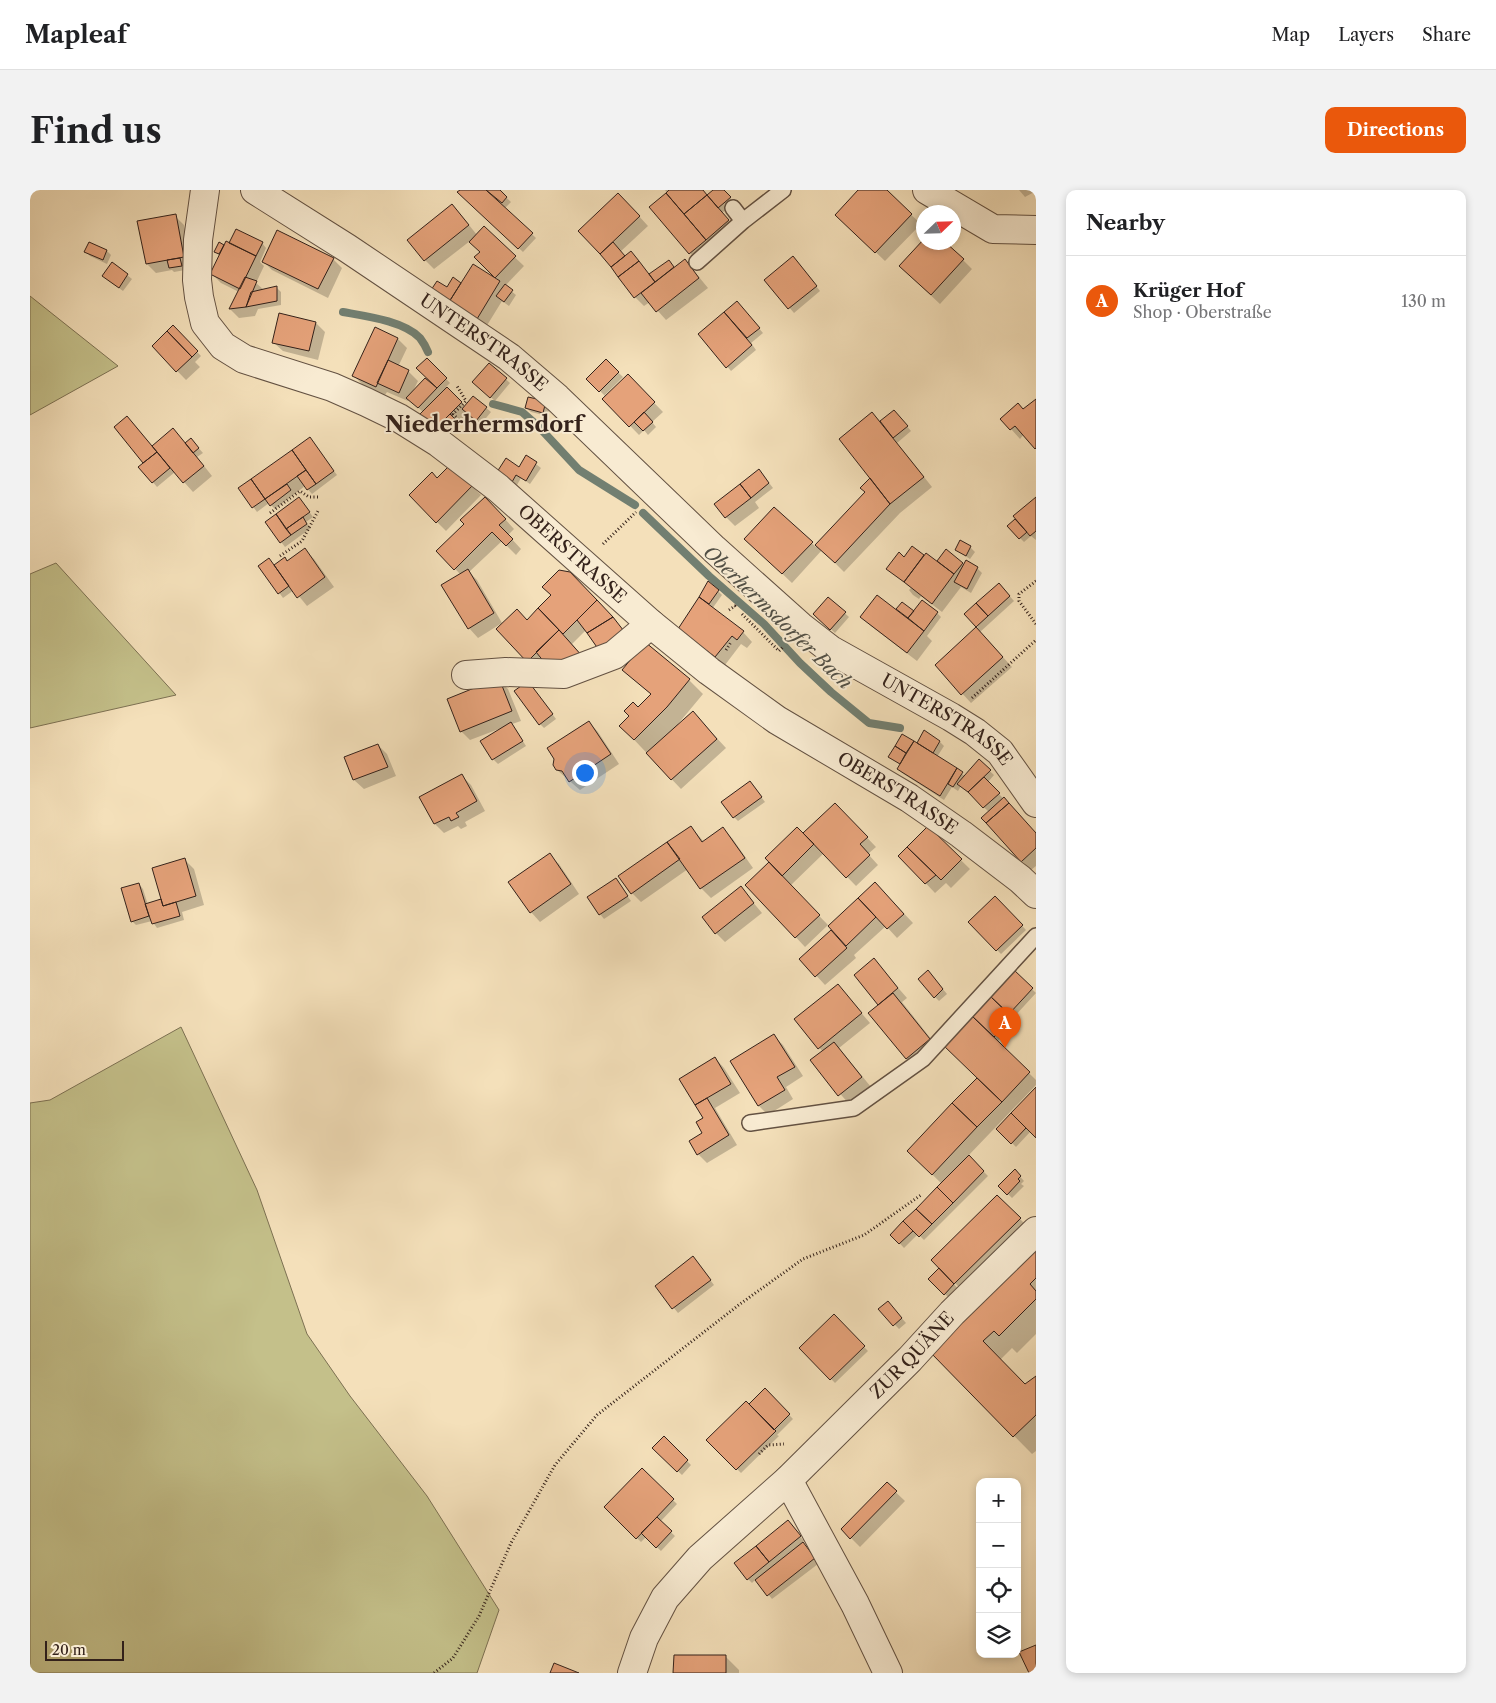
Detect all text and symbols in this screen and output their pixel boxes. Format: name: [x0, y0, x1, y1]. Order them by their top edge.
text: Mapleaf: [25, 20, 127, 49]
text: Map: [1272, 24, 1310, 46]
text: Layers: [1338, 24, 1394, 46]
text: Share: [1422, 24, 1471, 46]
button: Directions: [1325, 107, 1466, 153]
text: Find us: [30, 109, 162, 152]
north arrow: [916, 205, 961, 250]
text: Nearby: [1086, 210, 1165, 235]
text: Krüger Hof: [1133, 279, 1243, 302]
street label: UNTERSTRASSE: [415, 289, 552, 396]
text: A: [1096, 291, 1108, 311]
text: 130 m: [1401, 291, 1446, 311]
text: Shop · Oberstraße: [1133, 302, 1272, 322]
district label: Niederhermsdorf: [385, 411, 586, 438]
street label: OBERSTRASSE: [513, 500, 631, 608]
water label: Oberhermsdorfer Bach: [699, 541, 857, 694]
street label: UNTERSTRASSE: [877, 669, 1017, 770]
street label: OBERSTRASSE: [834, 747, 962, 839]
your location: [572, 760, 598, 786]
pin: A: [989, 1007, 1021, 1048]
street label: ZUR QUÄNE: [866, 1307, 959, 1403]
map controls: [976, 1478, 1021, 1658]
button: +: [976, 1478, 1021, 1523]
button: −: [976, 1523, 1021, 1568]
button: locate: [976, 1568, 1021, 1613]
button: layers: [976, 1613, 1021, 1658]
scale bar: [45, 1638, 124, 1661]
text: 20 m: [52, 1641, 86, 1659]

